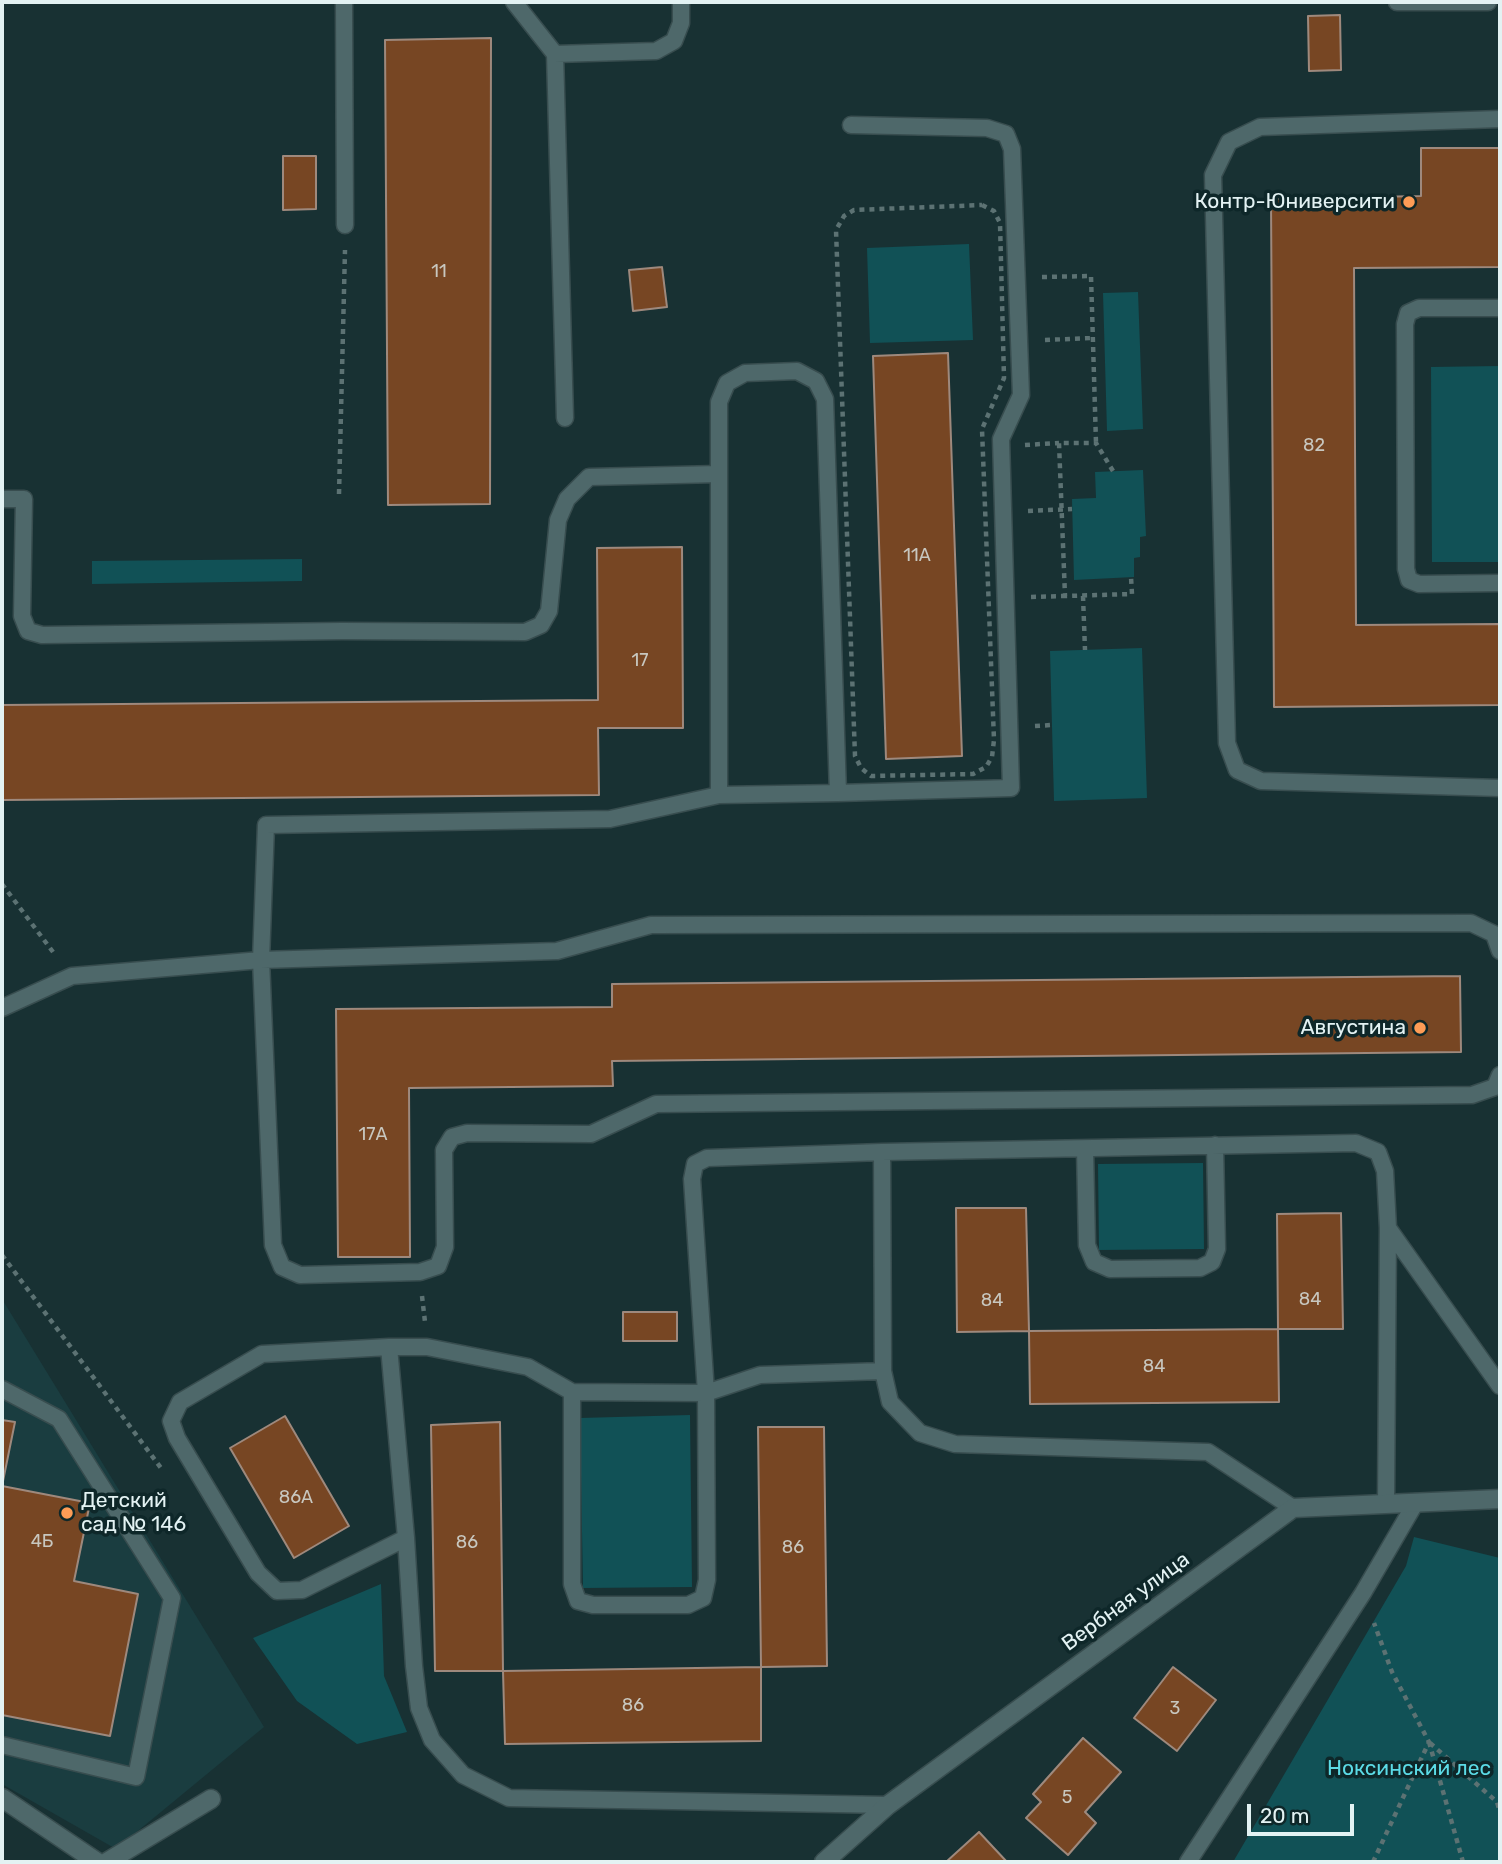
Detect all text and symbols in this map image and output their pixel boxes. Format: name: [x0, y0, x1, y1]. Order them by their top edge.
place label: Контр-Юниверсити: [1195, 189, 1395, 215]
marker: Контр-Юниверсити: [1401, 194, 1417, 210]
house number: 11: [431, 261, 447, 283]
house number: 82: [1303, 435, 1325, 457]
house number: 11А: [903, 545, 931, 567]
house number: 17: [632, 650, 648, 672]
place label: Августина: [1300, 1015, 1406, 1041]
marker: Августина: [1412, 1020, 1428, 1036]
house number: 17А: [359, 1124, 387, 1146]
house number: 84: [1299, 1289, 1321, 1311]
house number: 84: [981, 1290, 1003, 1312]
house number: 84: [1143, 1356, 1165, 1378]
house number: 86А: [279, 1487, 313, 1509]
place label: Детский сад № 146: [81, 1488, 186, 1538]
marker: Детский сад № 146: [59, 1505, 75, 1521]
house number: 4Б: [31, 1531, 53, 1553]
house number: 86: [456, 1532, 478, 1554]
house number: 86: [782, 1537, 804, 1559]
street label: Вербная улица: [1057, 1547, 1195, 1657]
house number: 86: [622, 1695, 644, 1717]
house number: 3: [1170, 1698, 1180, 1720]
park label: Ноксинский лес: [1327, 1756, 1491, 1782]
house number: 5: [1062, 1787, 1072, 1809]
scale bar: [1250, 1790, 1357, 1834]
text: 20 m: [1260, 1803, 1309, 1828]

